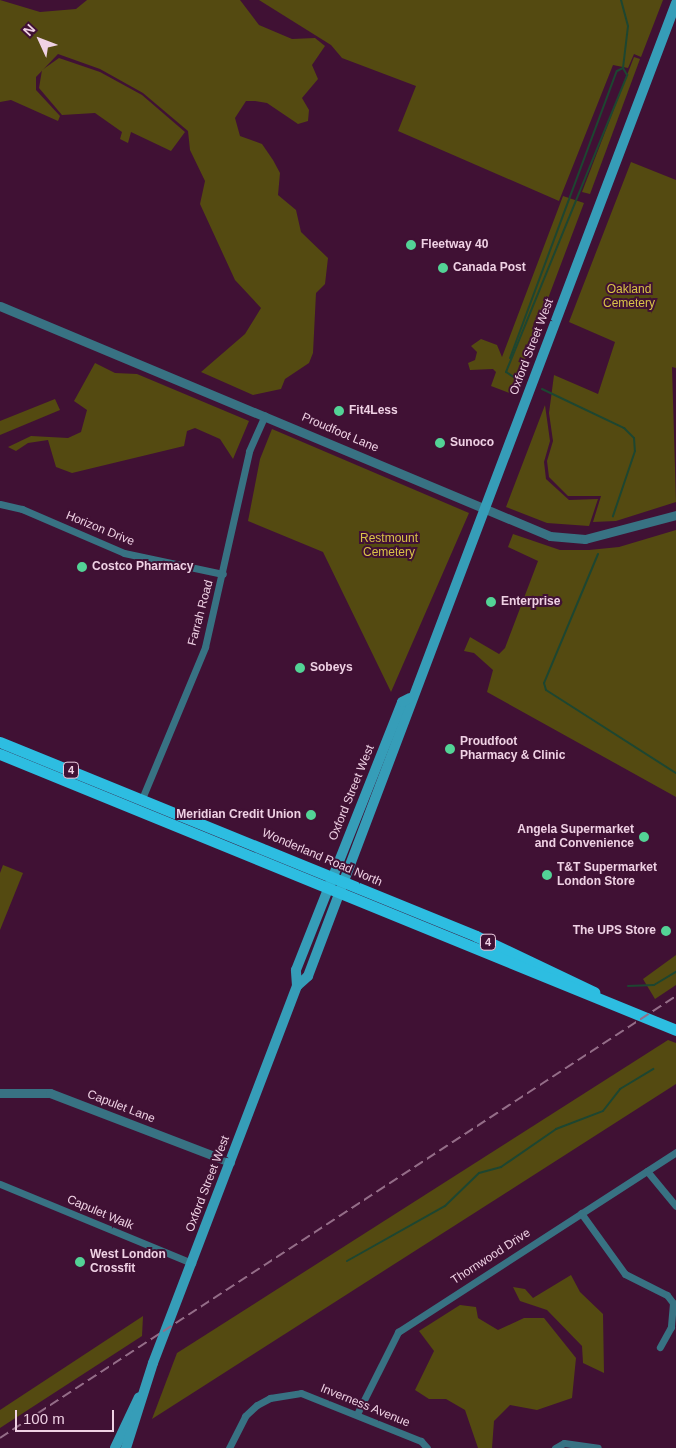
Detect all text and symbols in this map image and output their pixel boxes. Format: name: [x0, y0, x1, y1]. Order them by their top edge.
north arrow: [15, 15, 65, 65]
text: N: [20, 21, 38, 39]
place label: Fleetway 40: [421, 238, 488, 252]
marker: Fleetway 40: [405, 239, 417, 251]
place label: Canada Post: [453, 261, 526, 275]
marker: Canada Post: [437, 262, 449, 274]
park label: Oakland Cemetery: [603, 283, 655, 311]
street label: Oxford Street West: [507, 297, 557, 397]
place label: Fit4Less: [349, 404, 398, 418]
marker: Fit4Less: [333, 405, 345, 417]
street label: Proudfoot Lane: [299, 410, 381, 456]
place label: Sunoco: [450, 436, 494, 450]
marker: Sunoco: [434, 437, 446, 449]
street label: Horizon Drive: [64, 509, 136, 549]
park label: Restmount Cemetery: [360, 532, 418, 560]
place label: Costco Pharmacy: [92, 560, 193, 574]
marker: Costco Pharmacy: [76, 561, 88, 573]
street label: Farrah Road: [185, 579, 217, 647]
place label: Enterprise: [501, 595, 560, 609]
marker: Enterprise: [485, 596, 497, 608]
place label: Sobeys: [310, 661, 353, 675]
marker: Sobeys: [294, 662, 306, 674]
place label: Proudfoot Pharmacy & Clinic: [460, 735, 565, 763]
street label: Oxford Street West: [326, 743, 378, 843]
marker: Proudfoot Pharmacy & Clinic: [444, 743, 456, 755]
road number: 4: [62, 762, 80, 778]
place label: Meridian Credit Union: [176, 808, 301, 822]
marker: Meridian Credit Union: [305, 809, 317, 821]
place label: Angela Supermarket and Convenience: [517, 823, 634, 851]
street label: Wonderland Road North: [260, 826, 384, 890]
marker: Angela Supermarket and Convenience: [638, 831, 650, 843]
place label: T&T Supermarket London Store: [557, 861, 657, 889]
marker: T&T Supermarket London Store: [541, 869, 553, 881]
place label: The UPS Store: [573, 924, 656, 938]
marker: The UPS Store: [660, 925, 672, 937]
road number: 4: [479, 934, 497, 950]
street label: Capulet Lane: [85, 1087, 157, 1127]
street label: Oxford Street West: [183, 1134, 233, 1234]
street label: Capulet Walk: [65, 1193, 135, 1233]
street label: Thornwood Drive: [449, 1226, 533, 1288]
place label: West London Crossfit: [90, 1248, 166, 1276]
marker: West London Crossfit: [74, 1256, 86, 1268]
street label: Inverness Avenue: [318, 1381, 412, 1431]
scale bar: [18, 1400, 116, 1432]
text: 100 m: [23, 1410, 65, 1427]

